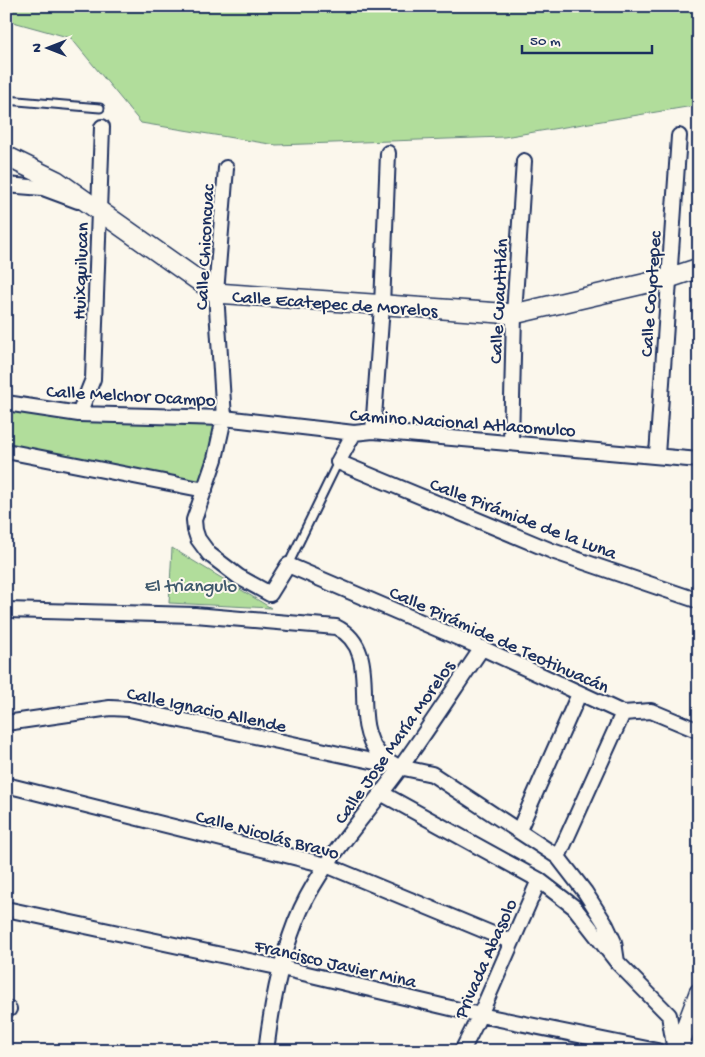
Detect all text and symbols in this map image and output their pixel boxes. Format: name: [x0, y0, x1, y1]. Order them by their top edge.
north arrow: [22, 22, 72, 72]
scale bar: [522, 22, 652, 54]
text: 50 m: [530, 33, 561, 51]
text: N: [29, 43, 46, 53]
street label: Calle Chiconcuac: [192, 183, 221, 311]
street label: Huixquilucan: [69, 222, 96, 320]
street label: Calle Coyotepec: [637, 230, 668, 358]
street label: Calle Cuautitlán: [486, 238, 515, 364]
street label: Calle Ecatepec de Morelos: [231, 287, 439, 324]
street label: Calle Melchor Ocampo: [46, 382, 216, 413]
street label: Camino Nacional Atlacomulco: [349, 405, 577, 444]
street label: Calle Pirámide de la Luna: [426, 474, 621, 567]
park label: El triangulo: [145, 576, 237, 599]
street label: Calle Pirámide de Teotihuacán: [385, 582, 612, 700]
street label: Calle Jose María Morelos: [331, 656, 462, 829]
street label: Calle Ignacio Allende: [124, 683, 288, 740]
street label: Calle Nicolás Bravo: [193, 806, 342, 867]
street label: Privada Abasolo: [450, 896, 524, 1024]
street label: Francisco Javier Mina: [251, 935, 420, 996]

